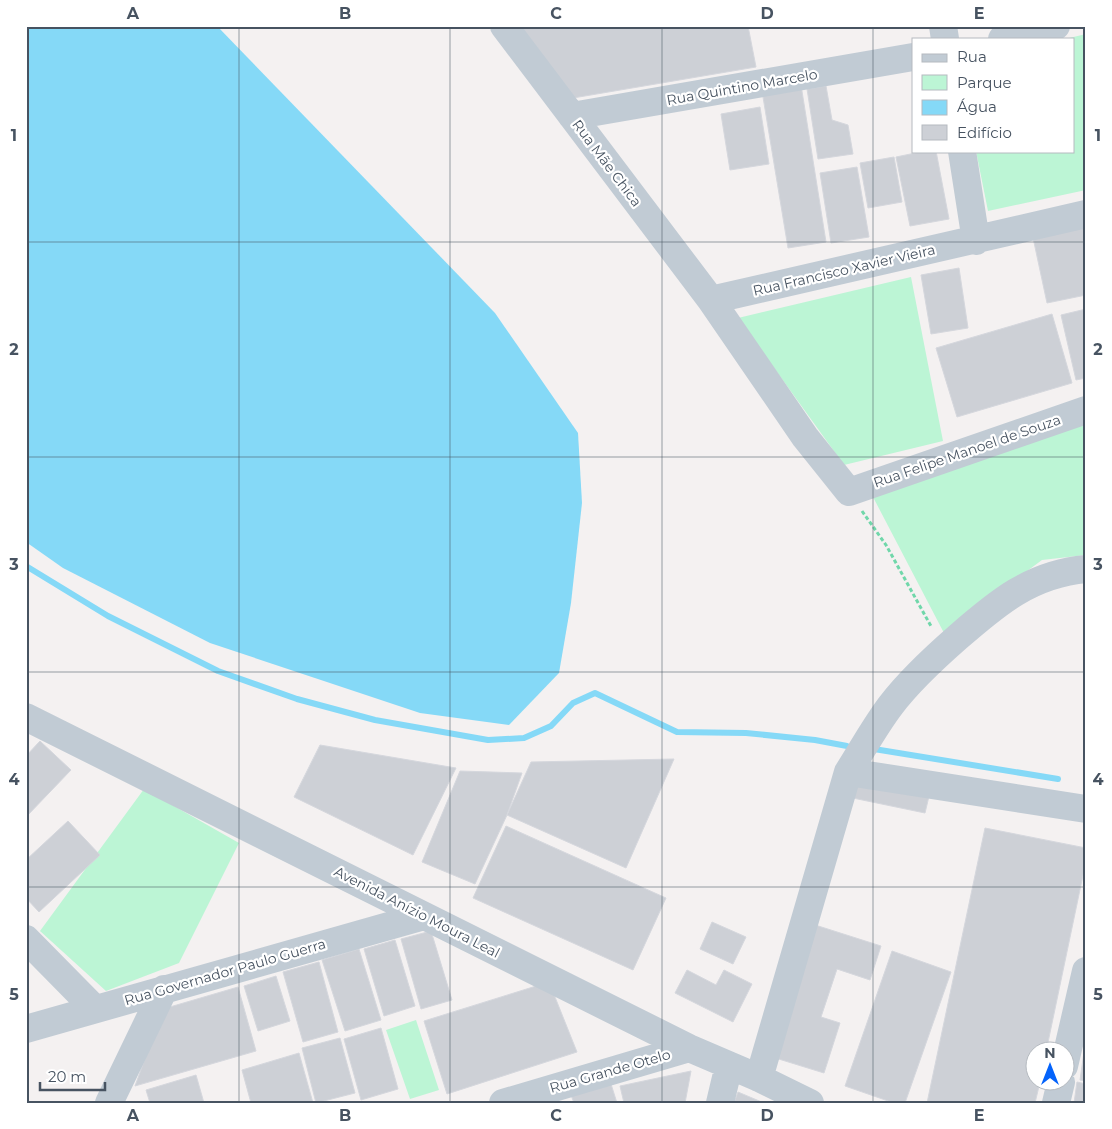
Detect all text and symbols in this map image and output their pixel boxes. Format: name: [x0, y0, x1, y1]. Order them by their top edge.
text: A: [126, 4, 140, 23]
text: B: [339, 4, 351, 23]
text: C: [550, 4, 562, 23]
text: D: [760, 4, 774, 23]
text: E: [974, 4, 984, 23]
legend: [912, 38, 1074, 152]
text: Rua: [957, 47, 987, 66]
street label: Rua Quintino Marcelo: [665, 65, 819, 109]
text: Parque: [957, 73, 1012, 92]
text: Água: [957, 97, 997, 116]
street label: Rua Mãe Chica: [568, 116, 646, 210]
text: Edifício: [957, 123, 1012, 142]
text: 1: [11, 126, 17, 145]
text: 1: [1095, 126, 1101, 145]
street label: Rua Francisco Xavier Vieira: [751, 240, 937, 300]
text: 2: [9, 340, 19, 359]
text: 2: [1093, 340, 1103, 359]
street label: Rua Felipe Manoel de Souza: [871, 410, 1063, 492]
text: 3: [8, 555, 19, 574]
text: 3: [1092, 555, 1103, 574]
text: 4: [8, 770, 20, 789]
text: 4: [1092, 770, 1104, 789]
street label: Avenida Anízio Moura Leal: [331, 862, 503, 962]
street label: Rua Governador Paulo Guerra: [122, 935, 328, 1009]
text: 5: [9, 985, 19, 1004]
text: 5: [1093, 985, 1103, 1004]
north arrow: [1024, 1042, 1074, 1092]
text: N: [1044, 1044, 1056, 1062]
street label: Rua Grande Otelo: [547, 1045, 673, 1097]
scale bar: [40, 1059, 105, 1091]
text: 20 m: [48, 1067, 86, 1086]
text: A: [126, 1106, 140, 1125]
text: B: [339, 1106, 351, 1125]
text: C: [550, 1106, 562, 1125]
text: D: [760, 1106, 774, 1125]
text: E: [974, 1106, 984, 1125]

